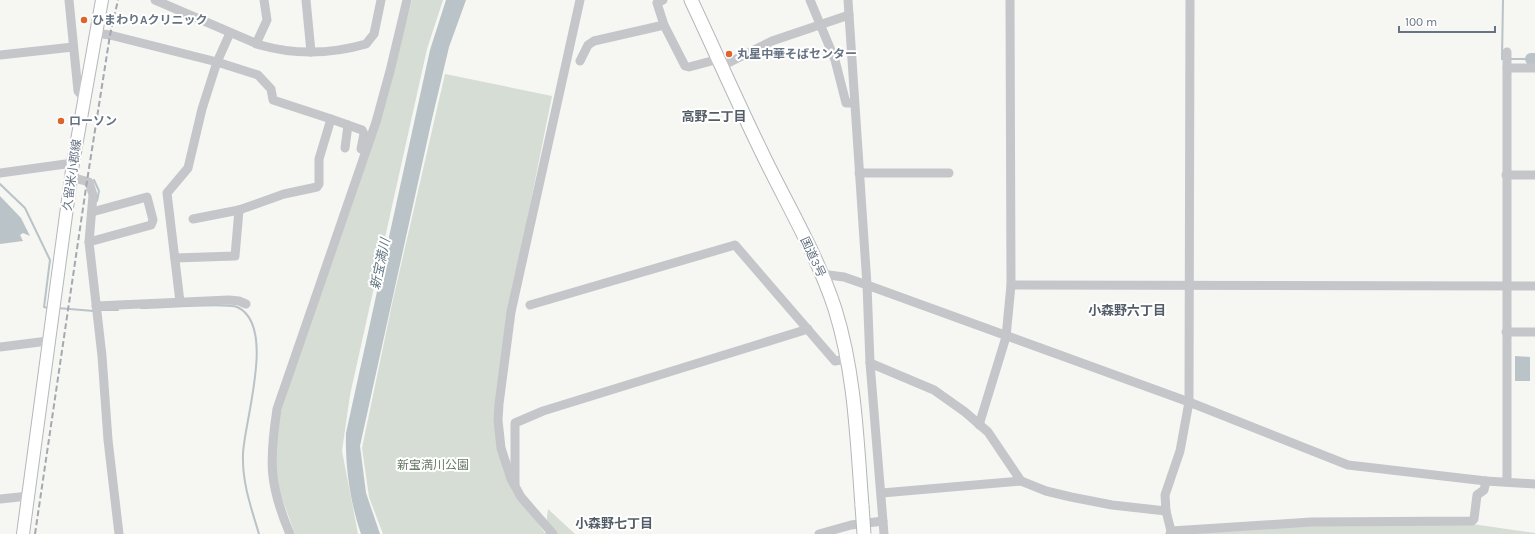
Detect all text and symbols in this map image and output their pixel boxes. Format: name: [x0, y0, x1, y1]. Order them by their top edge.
scale bar: [1399, 8, 1495, 34]
place label: ひまわりAクリニック: [92, 13, 208, 27]
marker: ひまわりAクリニック: [79, 15, 89, 25]
text: 100 m: [1405, 15, 1437, 29]
place label: 丸星中華そばセンター: [737, 47, 857, 61]
marker: 丸星中華そばセンター: [724, 49, 734, 59]
district label: 高野二丁目: [681, 109, 747, 124]
place label: ローソン: [69, 114, 117, 128]
marker: ローソン: [56, 116, 66, 126]
street label: 久留米小郡線: [60, 138, 84, 212]
water label: 新宝満川: [367, 235, 393, 291]
street label: 国道3号: [798, 235, 828, 279]
district label: 小森野六丁目: [1088, 303, 1166, 318]
park label: 新宝満川公園: [397, 458, 469, 472]
district label: 小森野七丁目: [575, 516, 653, 531]

